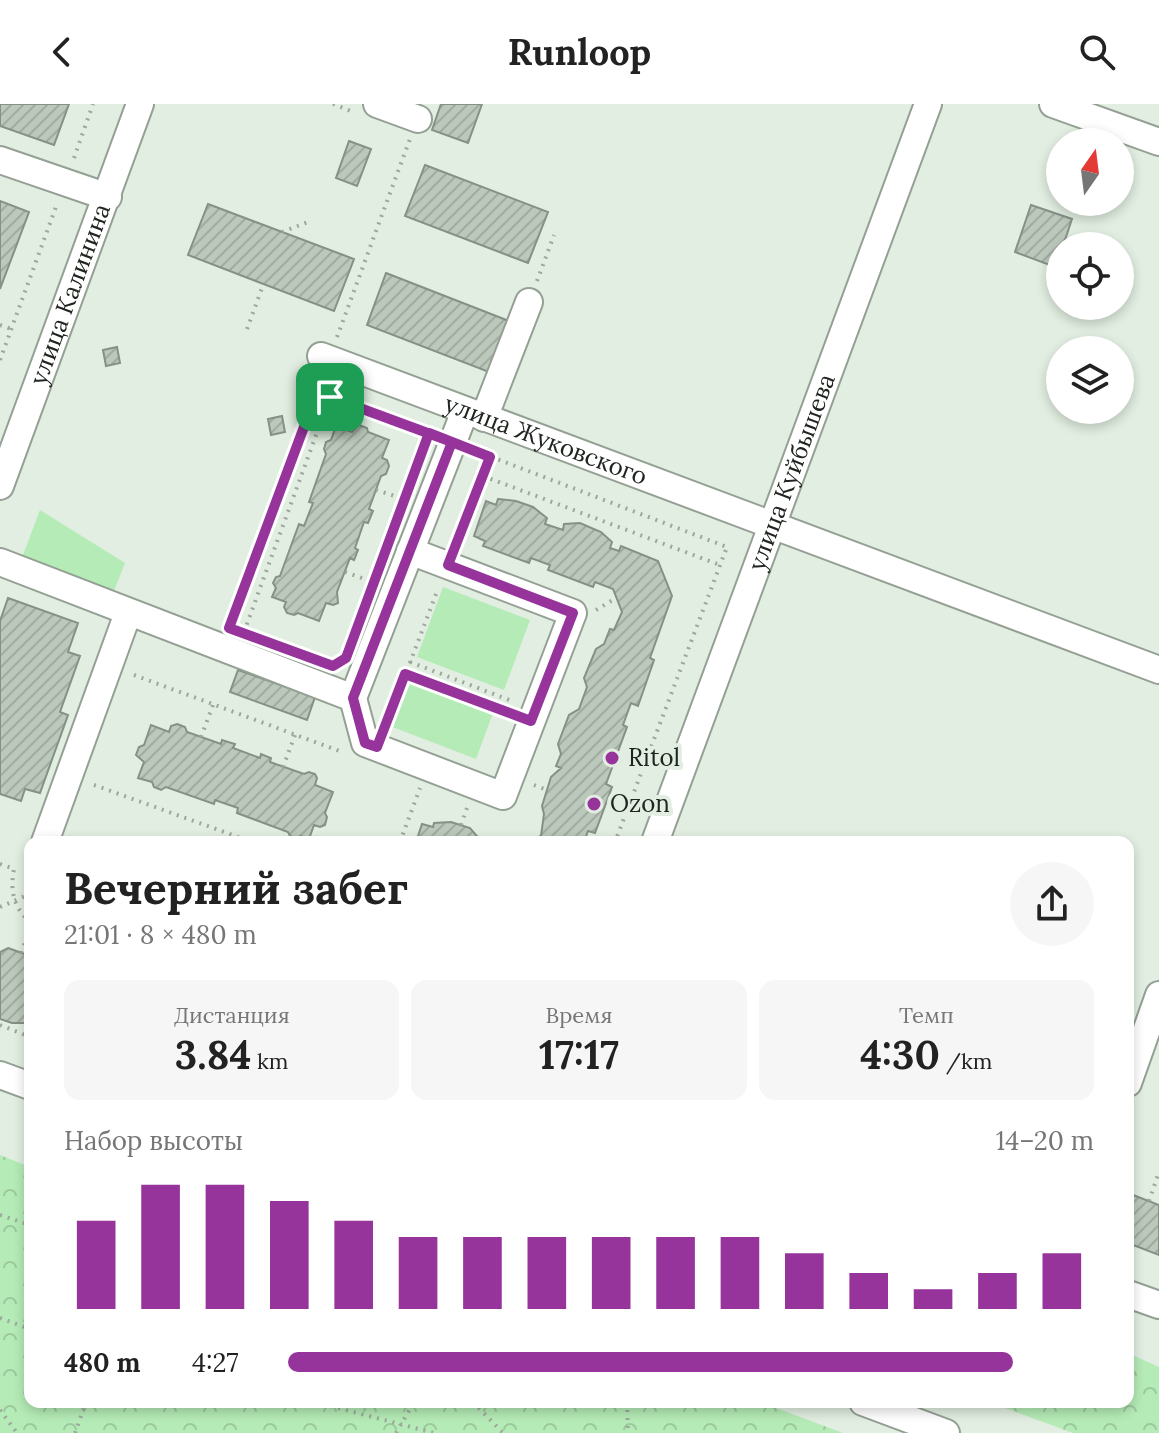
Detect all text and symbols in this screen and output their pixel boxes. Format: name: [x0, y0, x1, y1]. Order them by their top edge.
text: Runloop: [508, 29, 651, 75]
icon: back: [40, 30, 84, 74]
icon: search: [1075, 30, 1119, 74]
north arrow: [1046, 128, 1134, 216]
map controls: [1046, 128, 1134, 424]
street label: улица Калинина: [22, 199, 117, 389]
button: locate: [1046, 232, 1134, 320]
button: layers: [1046, 336, 1134, 424]
pin: [296, 363, 364, 431]
street label: улица Куйбышева: [741, 370, 842, 575]
icon: arrive: [308, 375, 352, 419]
street label: улица Жуковского: [440, 388, 652, 492]
place label: Ritol: [628, 742, 680, 773]
marker: Ritol: [603, 749, 621, 767]
place label: Ozon: [610, 788, 670, 819]
marker: Ozon: [585, 795, 603, 813]
text: Вечерний забег: [64, 860, 409, 916]
button: share: [1010, 862, 1094, 946]
text: 21:01 · 8 × 480 m: [64, 918, 257, 951]
text: Дистанция: [174, 1001, 290, 1029]
text: Время: [546, 1001, 612, 1029]
text: Темп: [899, 1001, 954, 1029]
text: 3.84: [175, 1029, 251, 1080]
text: 17:17: [539, 1029, 619, 1080]
text: 4:30: [860, 1029, 940, 1080]
text: km: [251, 1047, 289, 1075]
text: /km: [940, 1047, 992, 1075]
text: Набор высоты: [64, 1124, 243, 1157]
text: 14–20 m: [996, 1124, 1094, 1157]
text: 480 m: [64, 1346, 140, 1379]
text: 4:27: [192, 1346, 239, 1379]

